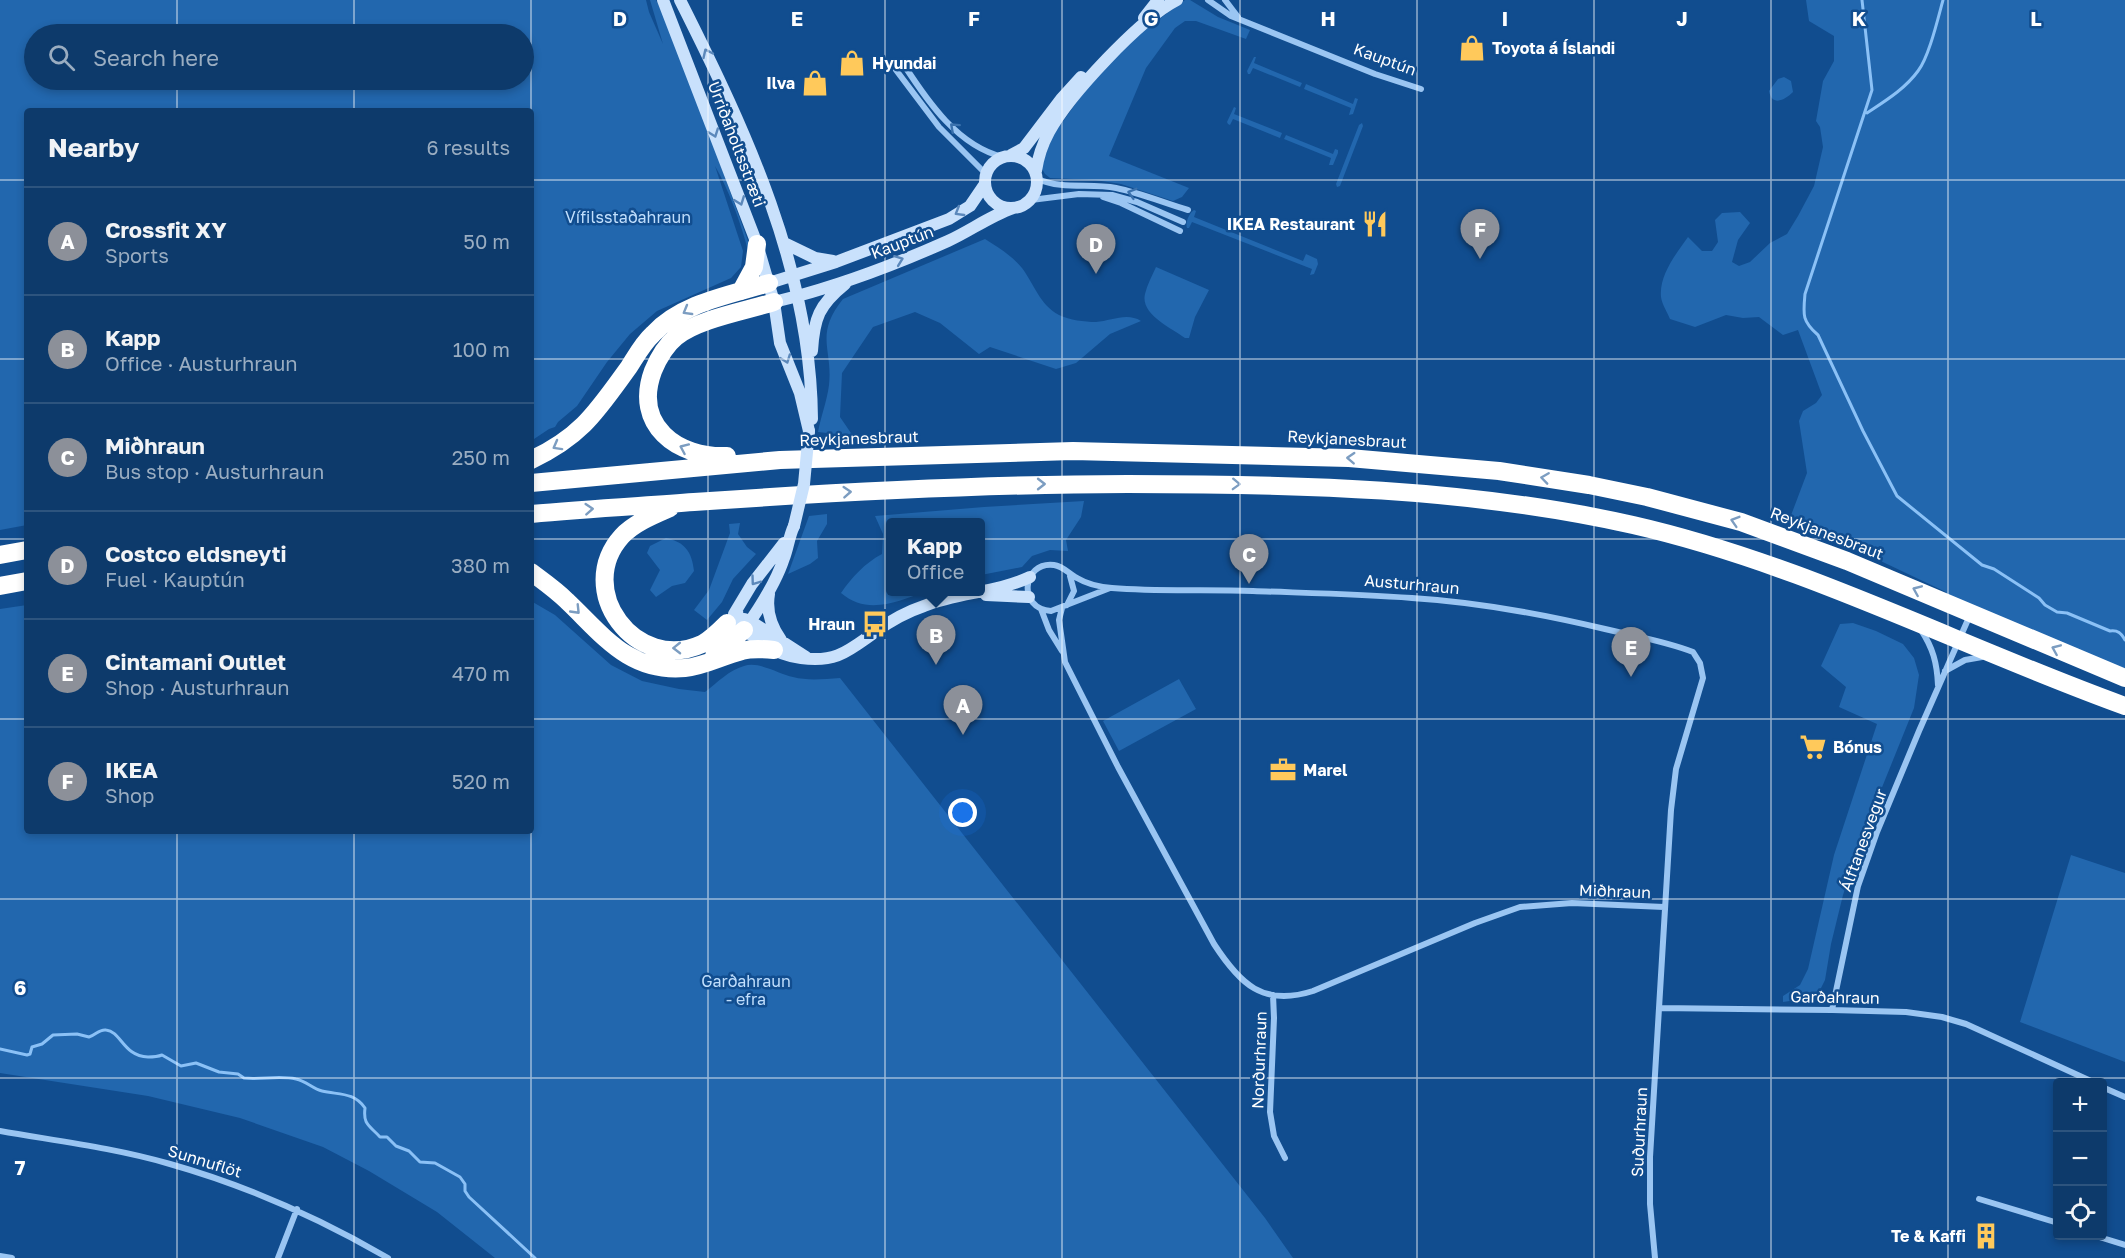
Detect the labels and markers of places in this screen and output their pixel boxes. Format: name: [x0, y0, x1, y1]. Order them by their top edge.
shop icon: Toyota á Íslandi: [1457, 33, 1487, 63]
place label: Toyota á Íslandi: [1492, 38, 1615, 58]
shop icon: Hyundai: [837, 48, 867, 78]
place label: Hyundai: [872, 53, 936, 73]
shop icon: Ilva: [800, 68, 830, 98]
place label: Ilva: [766, 73, 795, 93]
restaurant icon: IKEA Restaurant: [1360, 209, 1390, 239]
pin: F: [1460, 210, 1500, 259]
place label: IKEA Restaurant: [1227, 214, 1355, 234]
pin: D: [1076, 224, 1116, 274]
pin: C: [1230, 534, 1268, 584]
bus stop icon: Hraun: [860, 609, 890, 639]
place label: Hraun: [808, 614, 855, 634]
pin: B: [916, 616, 956, 665]
pin: E: [1612, 628, 1650, 677]
pin: A: [944, 686, 982, 735]
supermarket icon: Bónus: [1798, 732, 1828, 762]
place label: Bónus: [1833, 737, 1882, 757]
office icon: Marel: [1268, 755, 1298, 785]
place label: Marel: [1303, 760, 1348, 780]
building icon: Te & Kaffi: [1971, 1221, 2001, 1251]
place label: Te & Kaffi: [1891, 1226, 1966, 1246]

